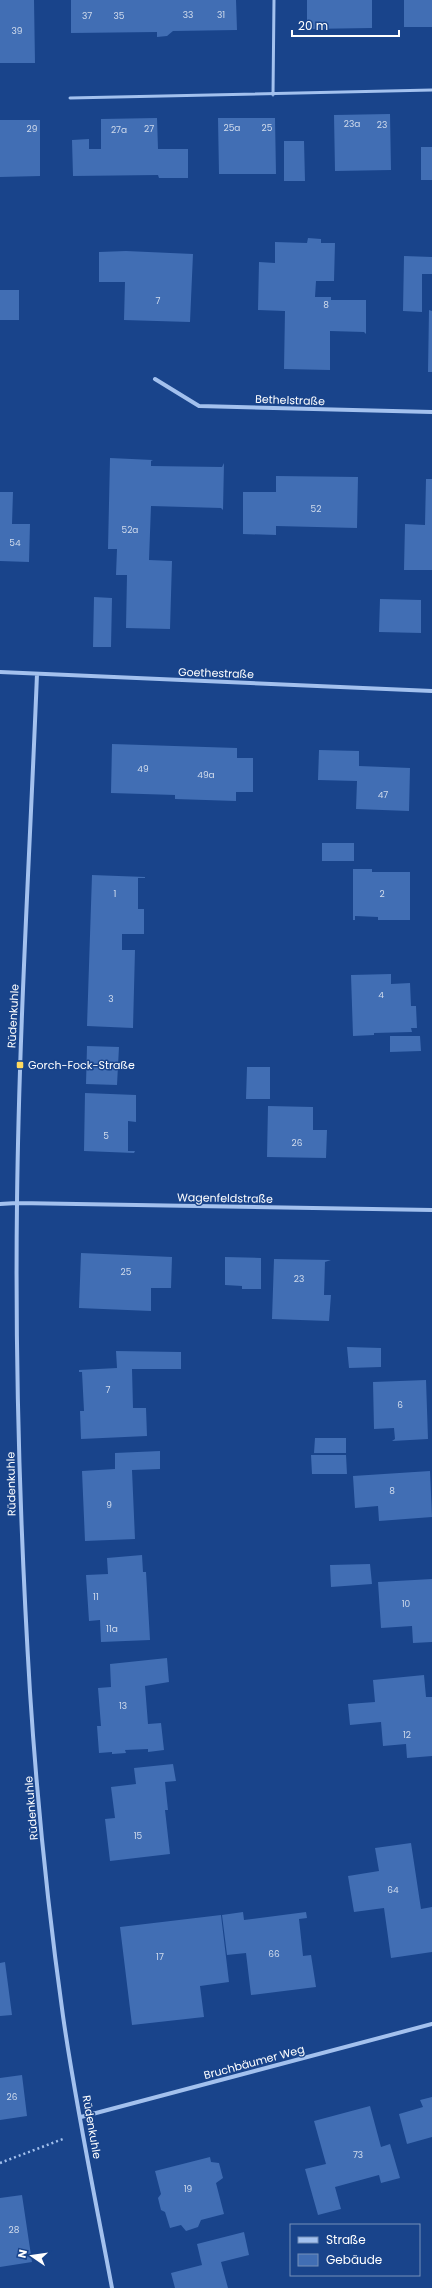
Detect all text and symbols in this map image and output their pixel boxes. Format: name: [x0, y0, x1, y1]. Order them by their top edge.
house number: 33: [183, 9, 193, 21]
house number: 31: [217, 9, 225, 21]
house number: 37: [82, 10, 92, 22]
house number: 35: [114, 10, 125, 22]
scale bar: [292, 12, 399, 38]
text: 20 m: [298, 17, 328, 34]
house number: 39: [12, 25, 23, 37]
house number: 23a: [344, 118, 360, 130]
house number: 23: [377, 119, 387, 131]
house number: 25a: [224, 122, 240, 134]
house number: 25: [262, 122, 273, 134]
house number: 29: [27, 123, 38, 135]
house number: 27: [144, 123, 154, 135]
house number: 27a: [111, 124, 127, 136]
house number: 7: [156, 295, 161, 307]
house number: 8: [323, 299, 329, 311]
street label: Bethelstraße: [255, 391, 325, 409]
house number: 52: [311, 503, 321, 515]
house number: 52a: [122, 524, 138, 536]
house number: 54: [9, 537, 21, 549]
street label: Goethestraße: [178, 664, 254, 682]
house number: 49: [137, 763, 149, 775]
house number: 49a: [197, 769, 215, 781]
house number: 47: [378, 789, 388, 801]
house number: 1: [114, 888, 117, 900]
house number: 2: [379, 888, 385, 900]
street label: Rüdenkuhle: [3, 983, 23, 1049]
house number: 4: [378, 989, 384, 1001]
house number: 3: [108, 993, 114, 1005]
place label: Gorch-Fock-Straße: [28, 1057, 135, 1073]
marker: Gorch-Fock-Straße: [15, 1060, 25, 1070]
house number: 5: [103, 1130, 109, 1142]
house number: 26: [292, 1137, 303, 1149]
street label: Wagenfeldstraße: [177, 1189, 273, 1207]
house number: 25: [121, 1266, 132, 1278]
house number: 23: [294, 1273, 304, 1285]
house number: 7: [106, 1384, 111, 1396]
house number: 6: [397, 1399, 403, 1411]
street label: Rüdenkuhle: [2, 1452, 20, 1516]
house number: 8: [389, 1485, 395, 1497]
house number: 9: [106, 1499, 112, 1511]
house number: 11: [93, 1591, 99, 1603]
house number: 10: [402, 1598, 411, 1610]
house number: 11a: [106, 1623, 118, 1635]
house number: 13: [119, 1700, 127, 1712]
house number: 12: [403, 1729, 411, 1741]
street label: Rüdenkuhle: [20, 1775, 42, 1841]
house number: 15: [134, 1830, 143, 1842]
house number: 64: [387, 1884, 399, 1896]
house number: 66: [268, 1948, 280, 1960]
house number: 17: [156, 1951, 164, 1963]
street label: Bruchbäumer Weg: [202, 2041, 306, 2083]
house number: 26: [7, 2091, 18, 2103]
street label: Rüdenkuhle: [79, 2094, 105, 2160]
house number: 73: [353, 2149, 363, 2161]
house number: 19: [184, 2183, 193, 2195]
house number: 28: [9, 2224, 20, 2236]
legend: [290, 2224, 420, 2276]
text: Straße: [326, 2231, 366, 2248]
north arrow: [12, 2236, 52, 2276]
text: N: [14, 2248, 31, 2260]
text: Gebäude: [326, 2251, 382, 2268]

